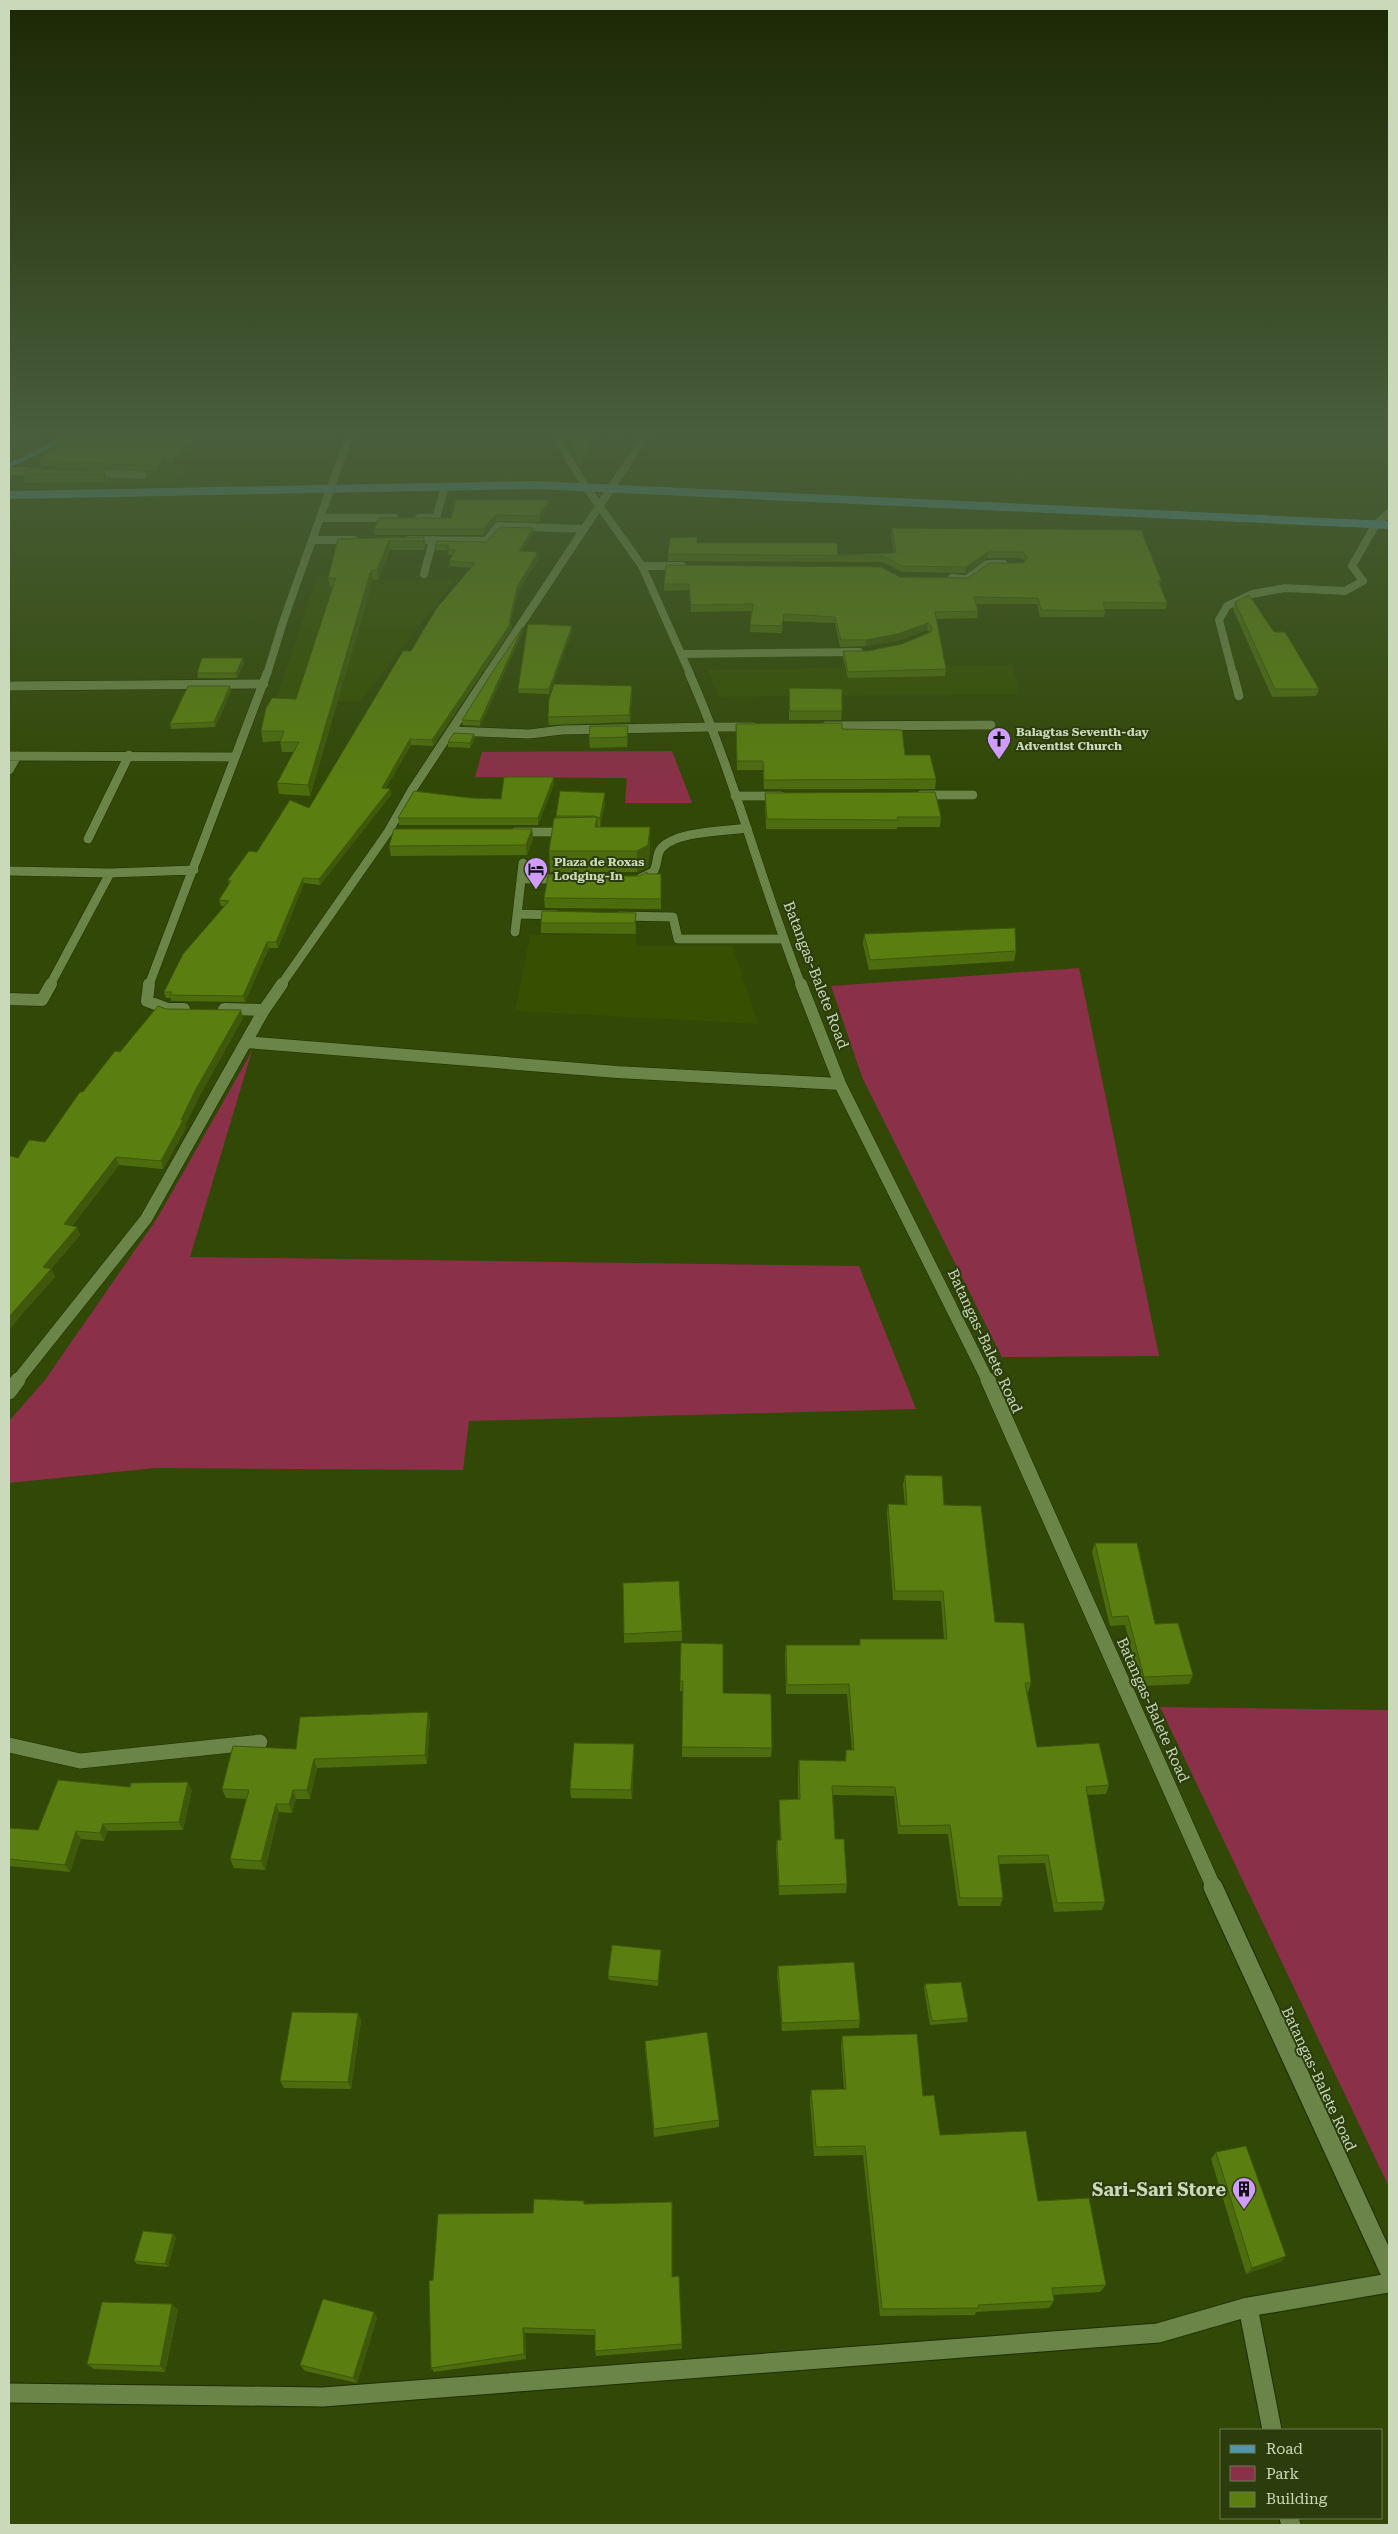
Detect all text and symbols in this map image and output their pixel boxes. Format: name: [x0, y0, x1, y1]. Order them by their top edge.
place label: Balagtas Seventh-day Adventist Church: [1016, 725, 1150, 753]
church icon: Balagtas Seventh-day Adventist Church: [986, 726, 1012, 760]
place label: Plaza de Roxas Lodging-In: [554, 855, 644, 883]
hotel icon: Plaza de Roxas Lodging-In: [523, 856, 549, 890]
street label: Batangas-Balete Road: [780, 899, 853, 1052]
street label: Batangas-Balete Road: [944, 1266, 1026, 1416]
street label: Batangas-Balete Road: [1113, 1635, 1193, 1786]
street label: Batangas-Balete Road: [1278, 2004, 1360, 2154]
building icon: Sari-Sari Store: [1231, 2176, 1257, 2210]
place label: Sari-Sari Store: [1092, 2179, 1226, 2200]
legend: [1220, 2429, 1383, 2519]
text: Road: [1266, 2440, 1303, 2458]
text: Park: [1266, 2465, 1300, 2483]
text: Building: [1266, 2490, 1328, 2508]

